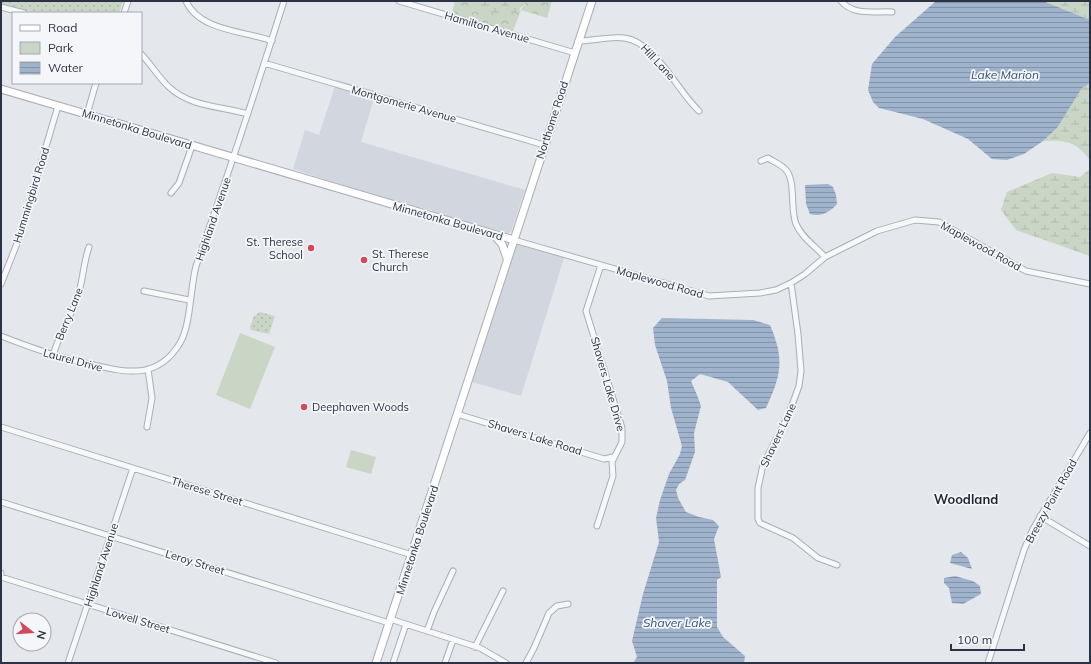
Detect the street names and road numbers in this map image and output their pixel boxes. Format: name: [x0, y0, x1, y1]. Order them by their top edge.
street label: Hamilton Avenue: [443, 8, 531, 46]
street label: Hill Lane: [638, 41, 678, 83]
street label: Northome Road: [533, 79, 571, 161]
street label: Montgomerie Avenue: [350, 82, 458, 126]
street label: Minnetonka Boulevard: [80, 106, 194, 152]
street label: Hummingbird Road: [10, 145, 52, 245]
street label: Highland Avenue: [192, 175, 234, 263]
street label: Minnetonka Boulevard: [391, 199, 505, 243]
street label: Maplewood Road: [938, 218, 1024, 274]
street label: Maplewood Road: [615, 263, 705, 301]
street label: Berry Lane: [52, 286, 86, 342]
street label: Shavers Lake Drive: [588, 335, 628, 433]
street label: Laurel Drive: [42, 345, 104, 375]
street label: Shavers Lane: [757, 401, 799, 469]
street label: Shavers Lake Road: [486, 416, 584, 458]
street label: Breezy Point Road: [1022, 457, 1080, 545]
street label: Therese Street: [170, 474, 244, 509]
street label: Minnetonka Boulevard: [393, 484, 441, 596]
street label: Highland Avenue: [81, 521, 121, 609]
street label: Leroy Street: [164, 546, 226, 578]
street label: Lowell Street: [104, 604, 172, 636]

